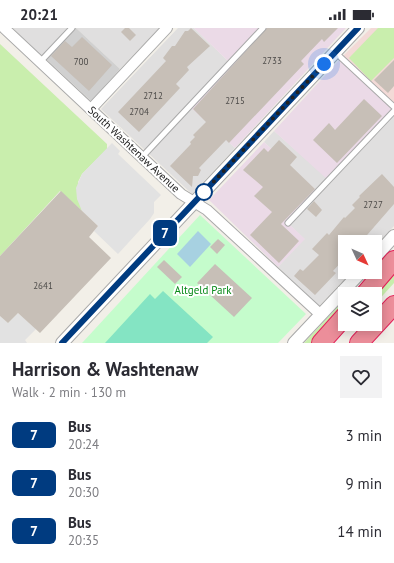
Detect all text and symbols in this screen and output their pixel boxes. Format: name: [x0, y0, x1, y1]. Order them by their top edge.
text: 20:21: [20, 5, 58, 24]
your location: [314, 54, 334, 74]
house number: 2733: [262, 55, 282, 66]
house number: 700: [74, 56, 88, 67]
house number: 2712: [143, 90, 163, 101]
house number: 2715: [225, 95, 245, 106]
street label: South Washtenaw Avenue: [85, 103, 183, 195]
house number: 2704: [129, 106, 149, 117]
unlabelled marker: [195, 183, 213, 201]
house number: 2727: [363, 199, 383, 210]
line badge: 7: [152, 220, 178, 246]
text: 7: [161, 224, 169, 242]
north arrow: [338, 235, 382, 279]
map controls: [338, 235, 382, 331]
house number: 2641: [33, 280, 53, 291]
park label: Altgeld Park: [174, 283, 232, 297]
button: layers: [338, 287, 382, 331]
button: heart: [340, 356, 382, 398]
text: Harrison & Washtenaw: [12, 357, 198, 381]
text: Walk · 2 min · 130 m: [12, 384, 126, 401]
text: Bus: [68, 417, 91, 436]
text: 7: [30, 426, 38, 444]
text: 3 min: [345, 426, 382, 445]
text: 20:24: [68, 436, 99, 453]
text: Bus: [68, 465, 91, 484]
text: 7: [30, 474, 38, 492]
text: 9 min: [345, 474, 382, 493]
text: 20:30: [68, 484, 99, 501]
text: Bus: [68, 513, 91, 532]
text: 7: [30, 522, 38, 540]
text: 14 min: [337, 522, 382, 541]
text: 20:35: [68, 532, 99, 549]

